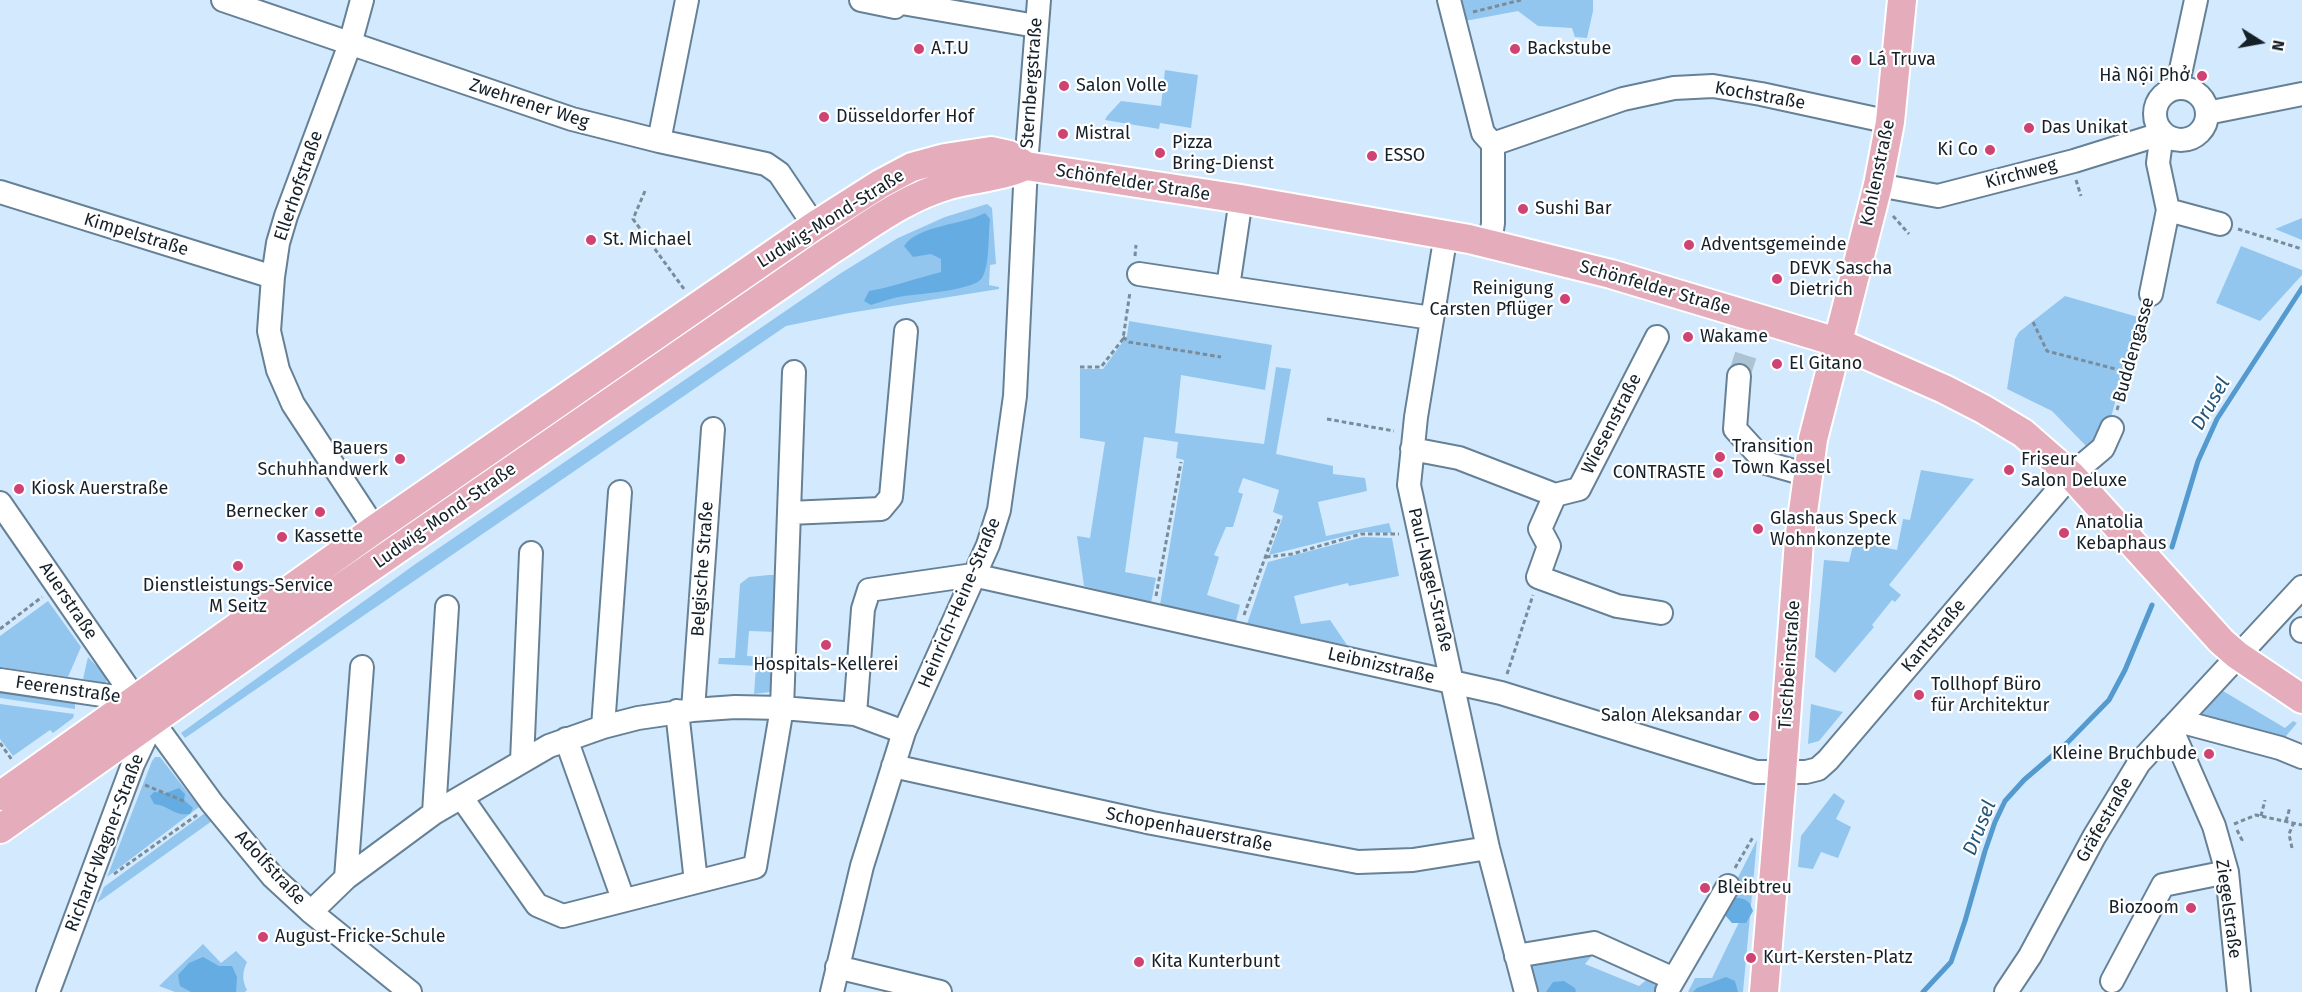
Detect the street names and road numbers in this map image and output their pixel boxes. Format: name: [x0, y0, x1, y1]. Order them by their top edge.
street label: Sternbergstraße: [1017, 17, 1047, 149]
street label: Zwehrener Weg: [466, 74, 592, 134]
street label: Kochstraße: [1713, 77, 1807, 115]
street label: Kohlenstraße: [1856, 118, 1900, 228]
street label: Ellerhofstraße: [270, 128, 328, 244]
street label: Kirchweg: [1983, 154, 2059, 194]
street label: Schönfelder Straße: [1054, 160, 1212, 206]
street label: Ludwig-Mond-Straße: [753, 165, 909, 273]
street label: Kimpelstraße: [81, 209, 191, 261]
street label: Schönfelder Straße: [1577, 256, 1733, 320]
street label: Buddengasse: [2109, 295, 2159, 405]
street label: Wiesenstraße: [1577, 370, 1647, 478]
street label: Ludwig-Mond-Straße: [369, 459, 521, 573]
street label: Belgische Straße: [688, 501, 718, 637]
street label: Paul-Nagel-Straße: [1403, 506, 1457, 654]
street label: Heinrich-Heine-Straße: [914, 515, 1006, 691]
street label: Auerstraße: [34, 558, 102, 644]
street label: Kantstraße: [1897, 595, 1971, 677]
street label: Tischbeinstraße: [1775, 600, 1805, 730]
street label: Leibnizstraße: [1325, 643, 1437, 689]
street label: Feerenstraße: [14, 672, 122, 708]
street label: Richard-Wagner-Straße: [61, 751, 149, 935]
street label: Gräfestraße: [2072, 774, 2138, 866]
street label: Schopenhauerstraße: [1104, 803, 1274, 857]
street label: Adolfstraße: [230, 826, 310, 910]
street label: Ziegelstraße: [2210, 858, 2246, 960]

